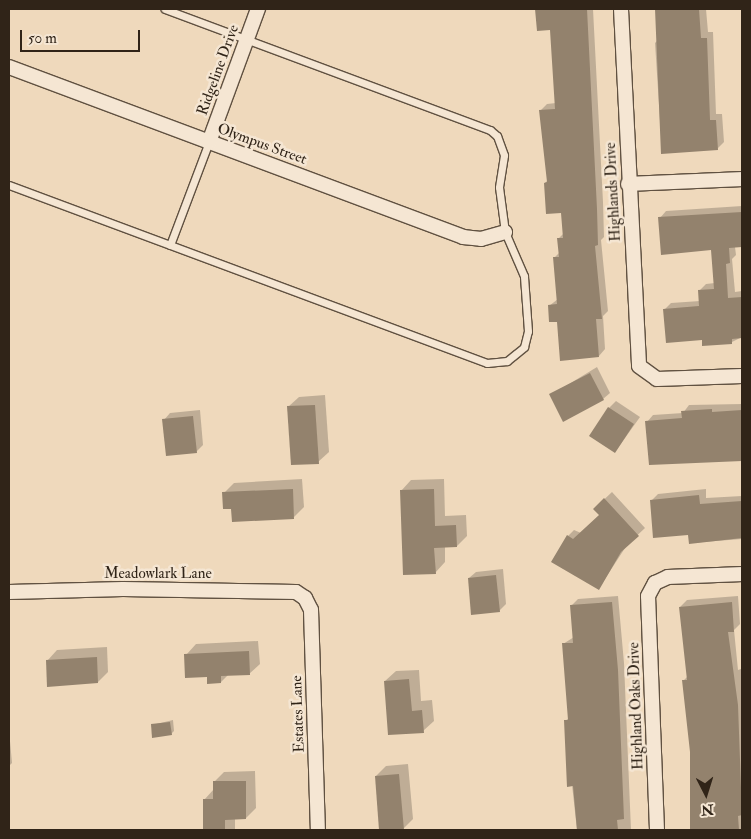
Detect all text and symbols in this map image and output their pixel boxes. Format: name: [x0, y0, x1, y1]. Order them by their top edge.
scale bar: [22, 20, 142, 52]
street label: Ridgeline Drive: [193, 22, 243, 118]
text: 50 m: [28, 29, 57, 48]
street label: Olympus Street: [215, 119, 309, 169]
street label: Highlands Drive: [601, 142, 625, 242]
street label: Meadowlark Lane: [104, 565, 212, 583]
street label: Highland Oaks Drive: [625, 642, 647, 770]
street label: Estates Lane: [288, 675, 308, 753]
north arrow: [681, 769, 731, 819]
text: N: [700, 800, 714, 818]

